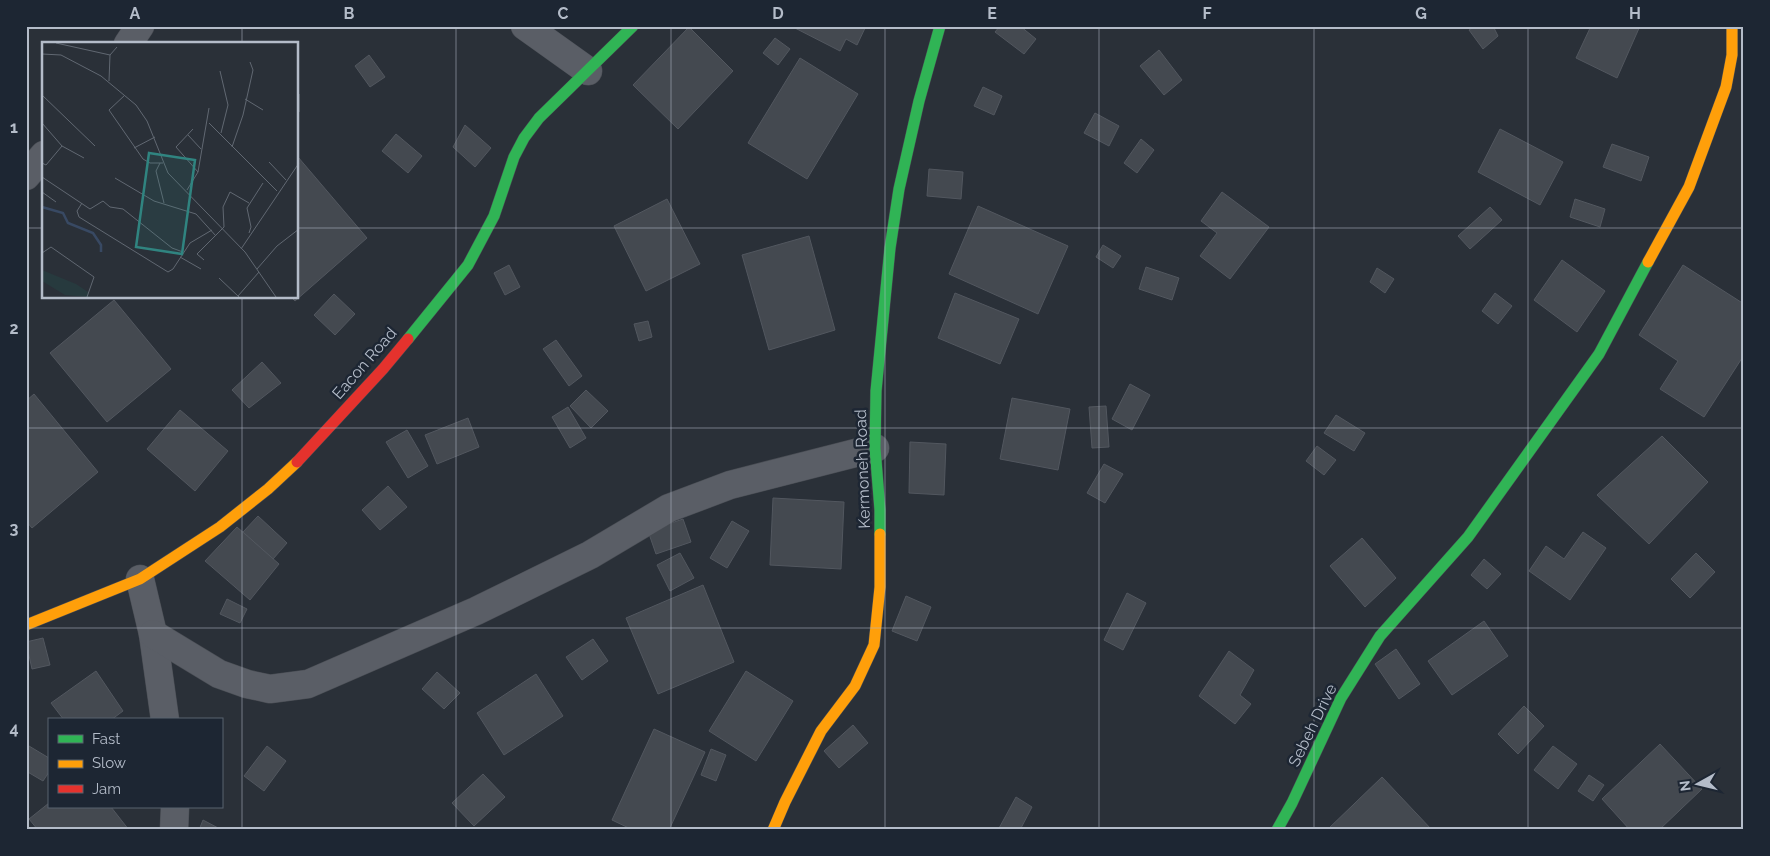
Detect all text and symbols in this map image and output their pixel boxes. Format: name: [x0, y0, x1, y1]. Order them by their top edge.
text: A: [130, 4, 141, 23]
text: B: [344, 4, 355, 23]
text: C: [558, 4, 569, 23]
text: D: [772, 4, 784, 23]
text: E: [987, 4, 997, 23]
text: F: [1202, 4, 1212, 23]
text: G: [1415, 4, 1427, 23]
text: H: [1629, 4, 1641, 23]
inset map: [42, 42, 299, 299]
text: 1: [10, 118, 18, 137]
text: 2: [9, 319, 19, 338]
street label: Eacon Road: [328, 324, 401, 403]
street label: Kermoneh Road: [851, 409, 874, 529]
text: 3: [10, 519, 19, 538]
street label: Sebeh Drive: [1284, 681, 1341, 770]
legend: [48, 718, 222, 808]
text: 4: [9, 719, 19, 738]
text: Fast: [92, 730, 120, 748]
text: Slow: [92, 754, 126, 772]
north arrow: [1672, 758, 1722, 808]
text: N: [1676, 779, 1694, 792]
text: Jam: [92, 780, 121, 798]

